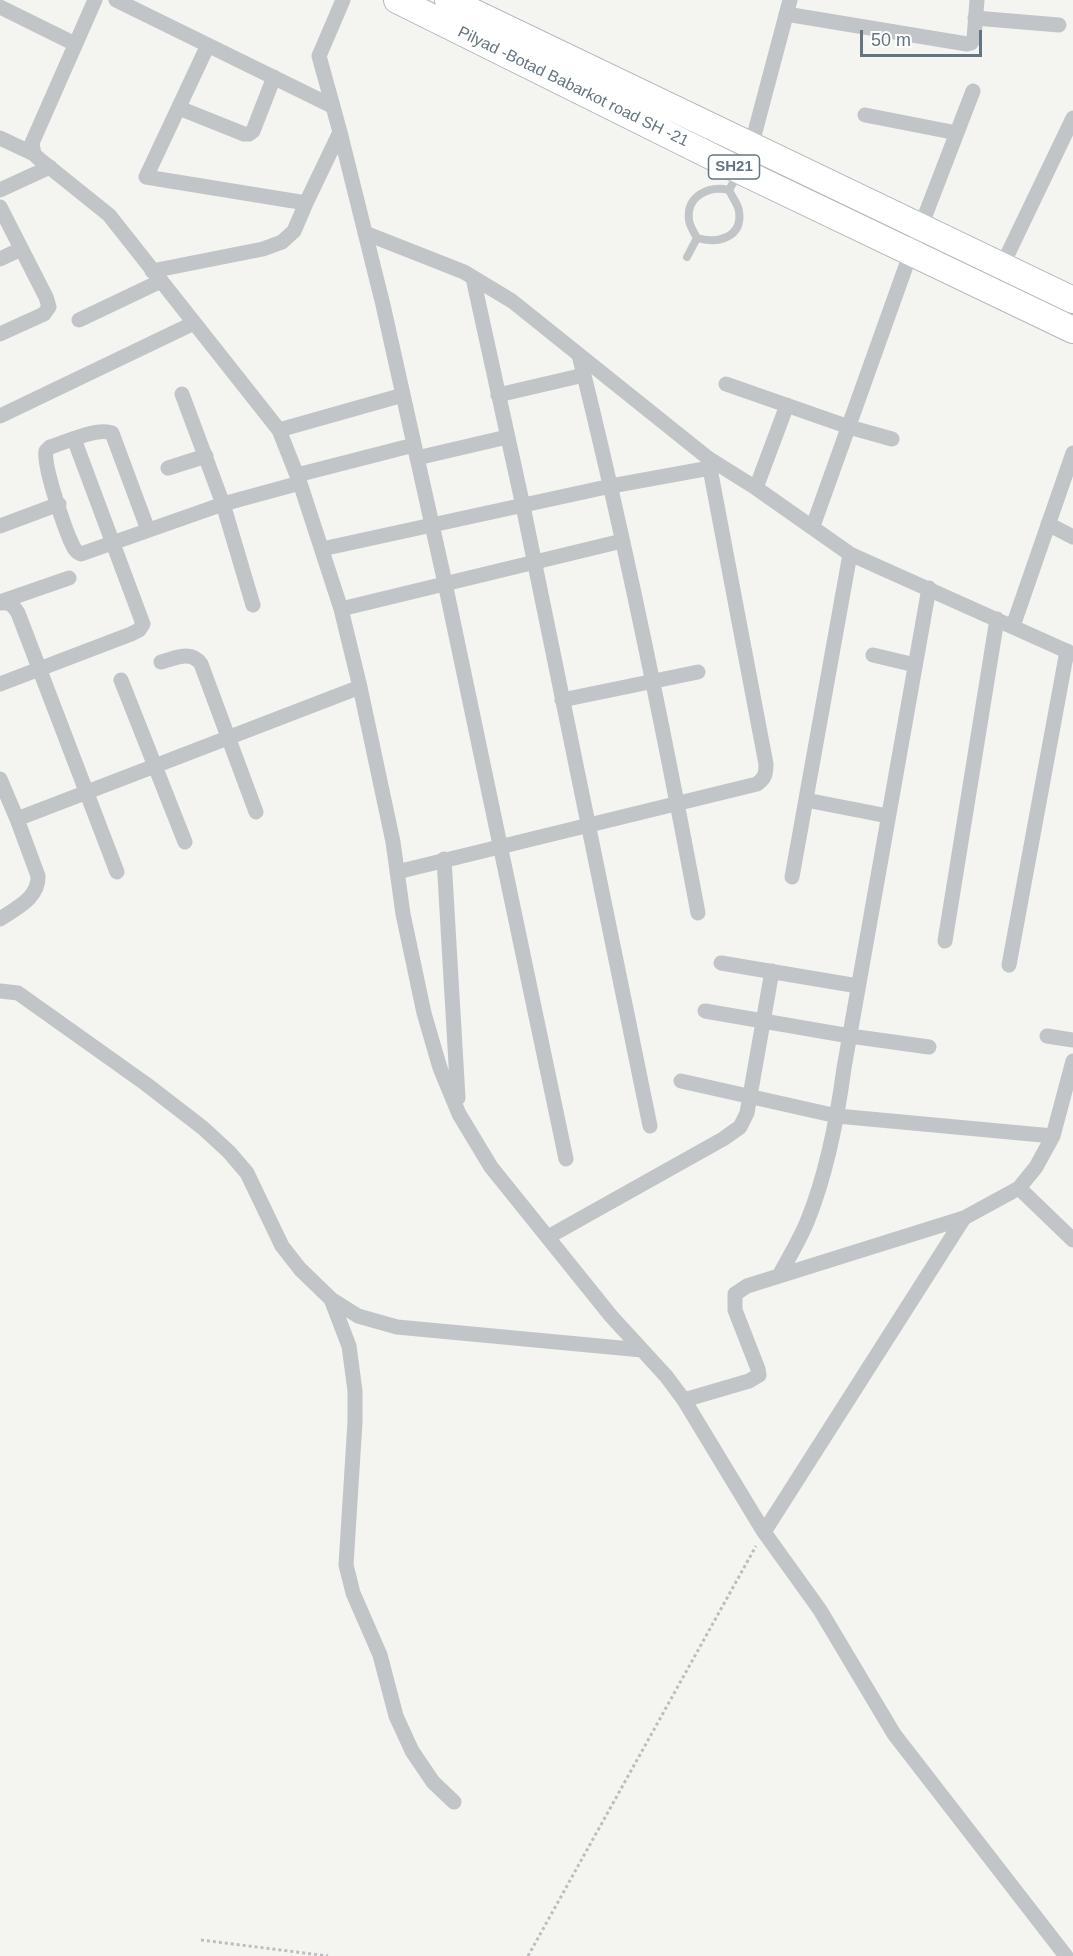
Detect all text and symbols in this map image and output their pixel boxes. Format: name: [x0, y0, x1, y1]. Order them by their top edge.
scale bar: [863, 18, 984, 56]
street label: Pilyad -Botad Babarkot road SH -21: [454, 23, 692, 151]
text: 50 m: [871, 30, 911, 50]
road number: SH21: [708, 155, 760, 179]

